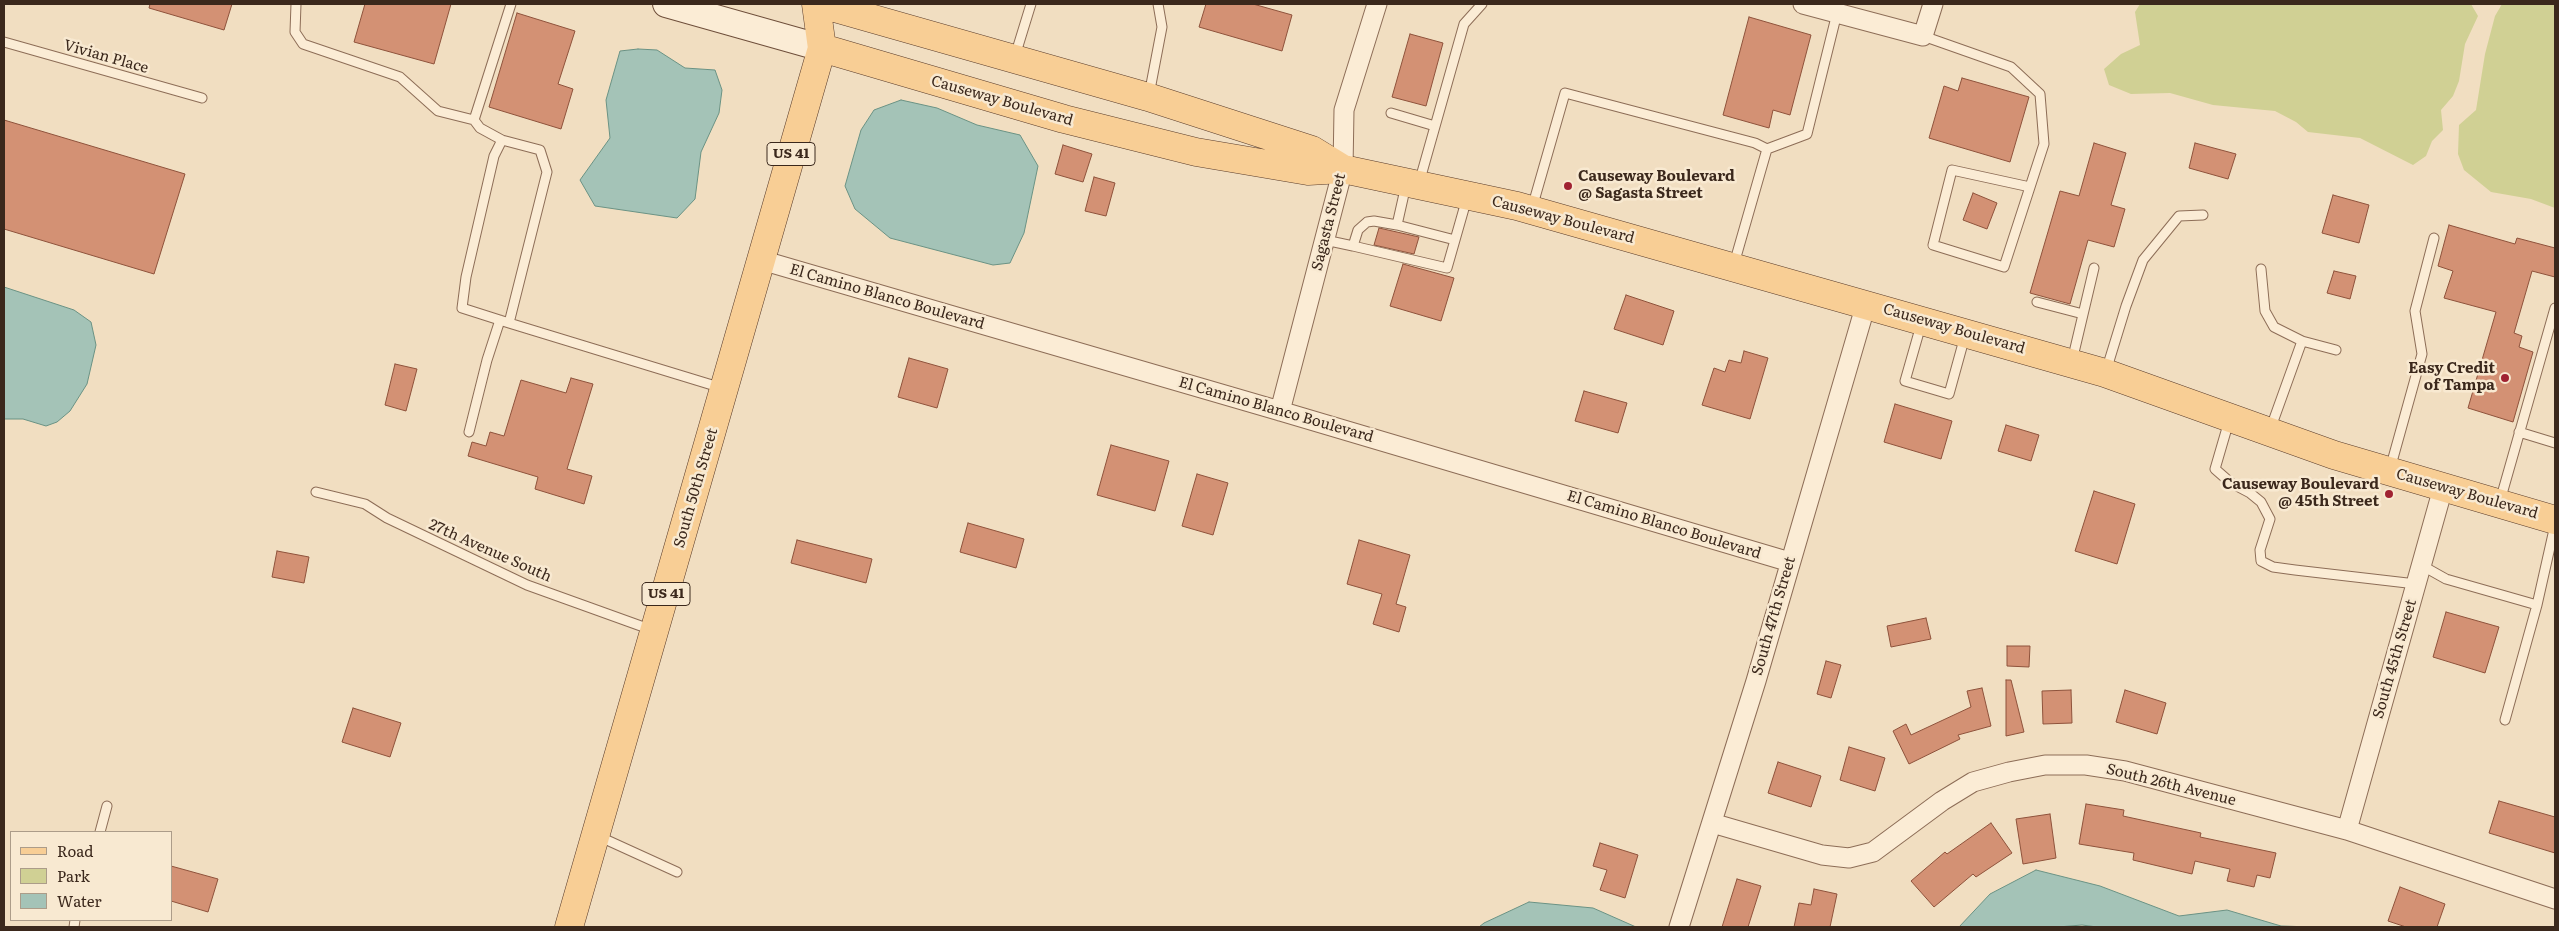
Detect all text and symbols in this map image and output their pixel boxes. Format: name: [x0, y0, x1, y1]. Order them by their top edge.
street label: Vivian Place: [62, 36, 150, 78]
street label: Causeway Boulevard: [929, 72, 1075, 130]
road number: US 41: [767, 142, 815, 166]
place label: Causeway Boulevard @ Sagasta Street: [1578, 168, 1735, 203]
street label: Sagasta Street: [1308, 172, 1350, 272]
marker: Causeway Boulevard @ Sagasta Street: [1562, 180, 1574, 192]
street label: Causeway Boulevard: [1490, 192, 1636, 248]
street label: El Camino Blanco Boulevard: [787, 260, 987, 334]
street label: Causeway Boulevard: [1881, 300, 2027, 358]
place label: Easy Credit of Tampa: [2408, 360, 2495, 395]
marker: Easy Credit of Tampa: [2499, 372, 2511, 384]
street label: El Camino Blanco Boulevard: [1176, 373, 1376, 447]
street label: South 50th Street: [670, 426, 722, 550]
street label: Causeway Boulevard: [2394, 465, 2540, 523]
place label: Causeway Boulevard @ 45th Street: [2222, 476, 2379, 511]
street label: El Camino Blanco Boulevard: [1565, 487, 1763, 563]
marker: Causeway Boulevard @ 45th Street: [2383, 488, 2395, 500]
street label: 27th Avenue South: [426, 516, 554, 586]
street label: South 47th Street: [1748, 554, 1800, 678]
road number: US 41: [642, 582, 690, 606]
street label: South 45th Street: [2369, 597, 2421, 721]
street label: South 26th Avenue: [2104, 760, 2238, 810]
legend: [10, 831, 172, 921]
text: Road: [57, 839, 93, 862]
text: Park: [57, 864, 90, 887]
text: Water: [57, 889, 102, 912]

